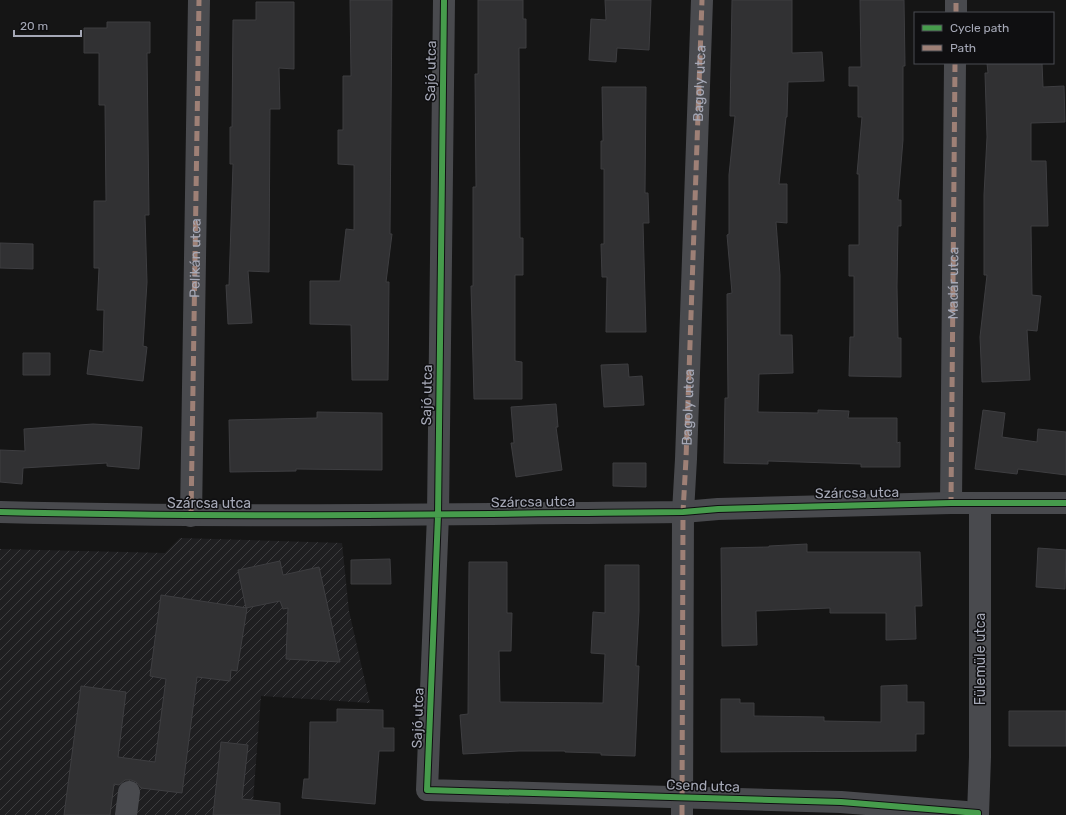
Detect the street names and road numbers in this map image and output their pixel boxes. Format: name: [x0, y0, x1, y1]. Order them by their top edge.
street label: Sajó utca: [422, 40, 440, 102]
street label: Bagoly utca: [689, 44, 709, 122]
street label: Pelikán utca: [186, 218, 204, 298]
street label: Madár utca: [944, 247, 962, 319]
street label: Sajó utca: [418, 364, 436, 426]
street label: Bagoly utca: [678, 368, 698, 446]
street label: Szárcsa utca: [815, 484, 899, 502]
street label: Szárcsa utca: [491, 493, 575, 511]
street label: Szárcsa utca: [167, 495, 251, 512]
street label: Fülemüle utca: [972, 613, 989, 705]
street label: Sajó utca: [408, 687, 428, 749]
street label: Csend utca: [666, 776, 740, 796]

